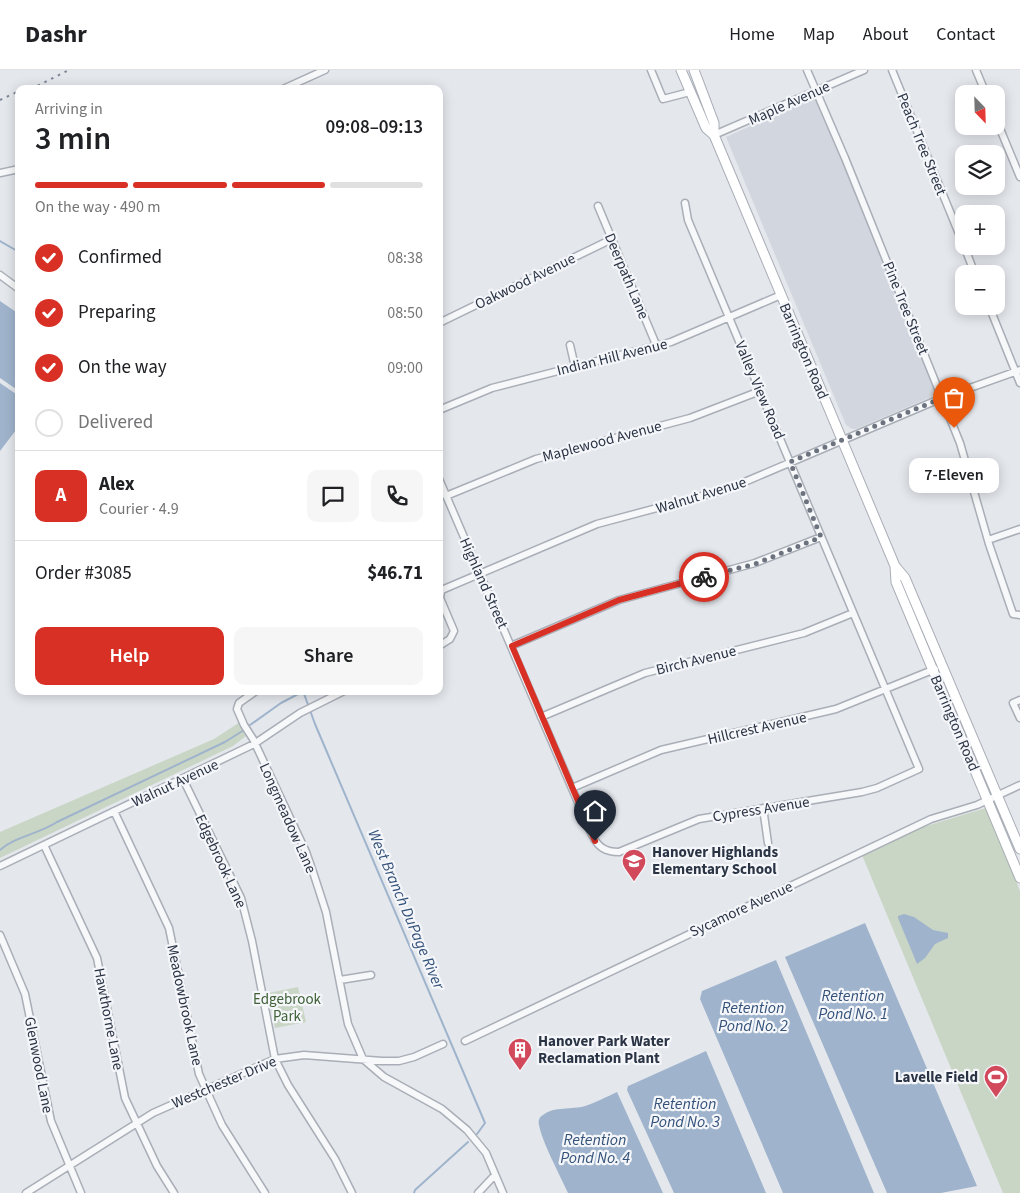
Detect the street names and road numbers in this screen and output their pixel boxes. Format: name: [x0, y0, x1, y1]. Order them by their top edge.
street label: Maple Avenue: [745, 76, 833, 131]
street label: Peach Tree Street: [891, 90, 952, 199]
street label: Deerpath Lane: [599, 230, 654, 322]
street label: Oakwood Avenue: [471, 248, 579, 315]
street label: Pine Tree Street: [877, 259, 934, 358]
street label: Barrington Road: [774, 300, 833, 403]
street label: Indian Hill Avenue: [555, 334, 670, 381]
street label: Valley View Road: [729, 338, 790, 443]
street label: Maplewood Avenue: [540, 415, 664, 468]
street label: Walnut Avenue: [653, 472, 749, 519]
street label: Highland Street: [454, 534, 513, 632]
street label: Birch Avenue: [654, 640, 738, 681]
street label: Barrington Road: [925, 672, 984, 775]
street label: Hillcrest Avenue: [706, 707, 809, 750]
street label: Walnut Avenue: [128, 754, 222, 813]
street label: Longmeadow Lane: [254, 760, 321, 877]
street label: Cypress Avenue: [711, 791, 811, 828]
street label: Edgebrook Lane: [190, 811, 251, 912]
street label: Sycamore Avenue: [686, 876, 796, 943]
street label: Meadowbrook Lane: [161, 943, 208, 1068]
street label: Hawthorne Lane: [88, 966, 129, 1072]
street label: Glenwood Lane: [19, 1015, 58, 1115]
street label: Westchester Drive: [169, 1051, 280, 1114]

